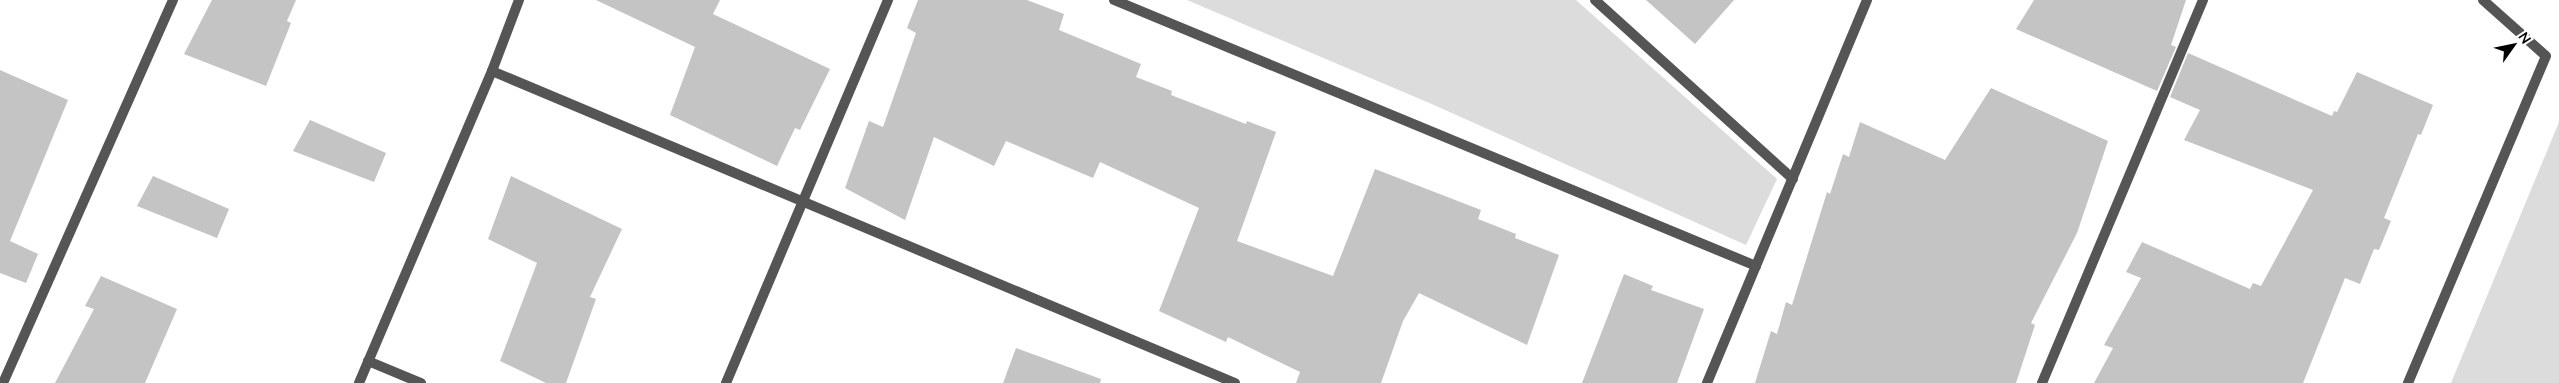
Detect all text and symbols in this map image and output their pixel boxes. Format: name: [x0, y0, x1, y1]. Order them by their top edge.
north arrow: [2489, 20, 2539, 70]
text: N: [2514, 29, 2535, 48]

